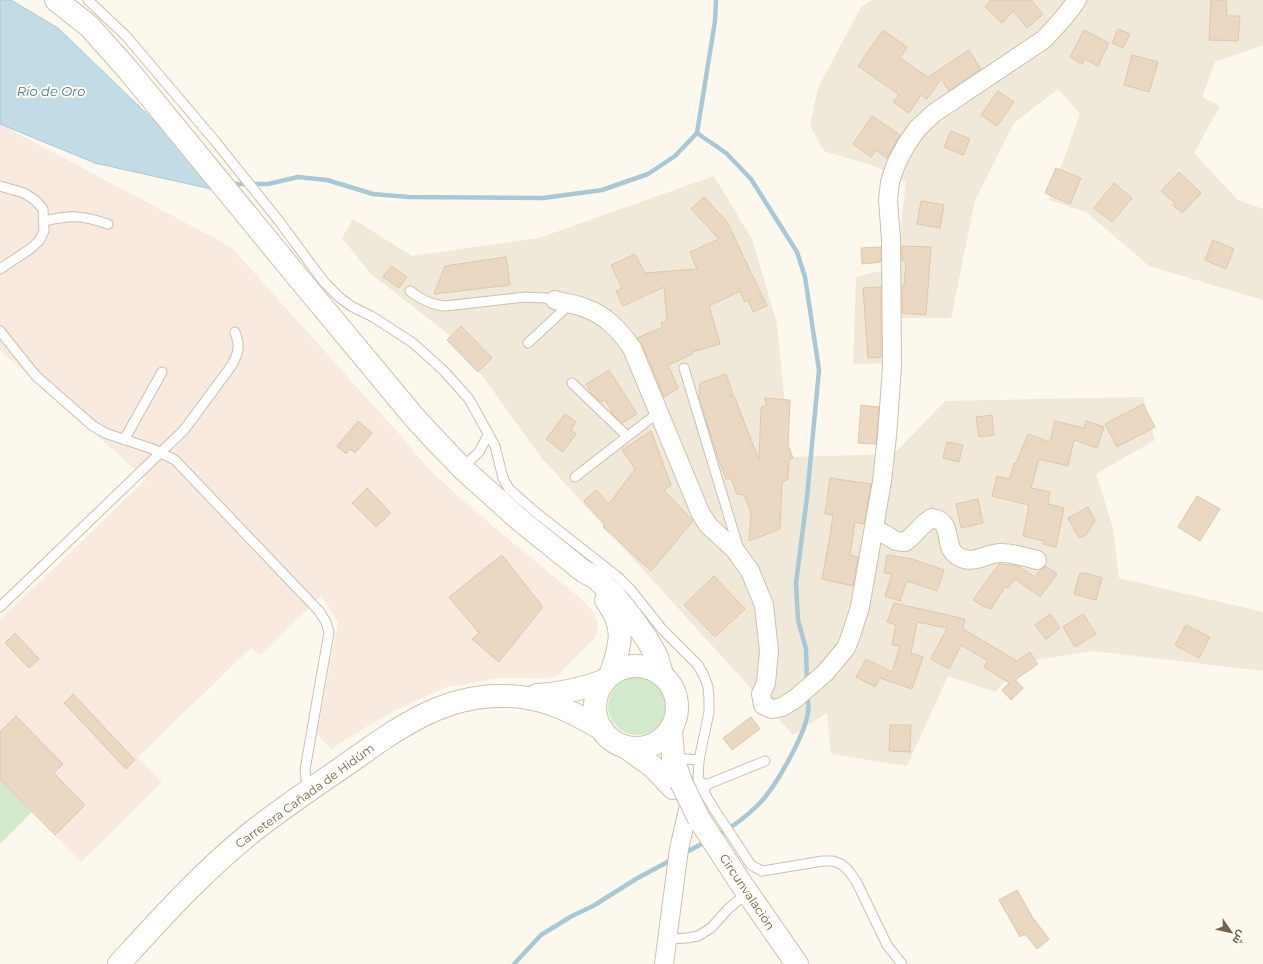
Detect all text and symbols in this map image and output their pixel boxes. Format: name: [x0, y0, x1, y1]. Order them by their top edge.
water label: Río de Oro: [17, 83, 85, 99]
street label: Carretera Cañada de Hidúm: [232, 740, 377, 851]
street label: Circunvalación: [716, 851, 778, 933]
north arrow: [1211, 912, 1251, 952]
text: ش: [1230, 928, 1249, 947]

